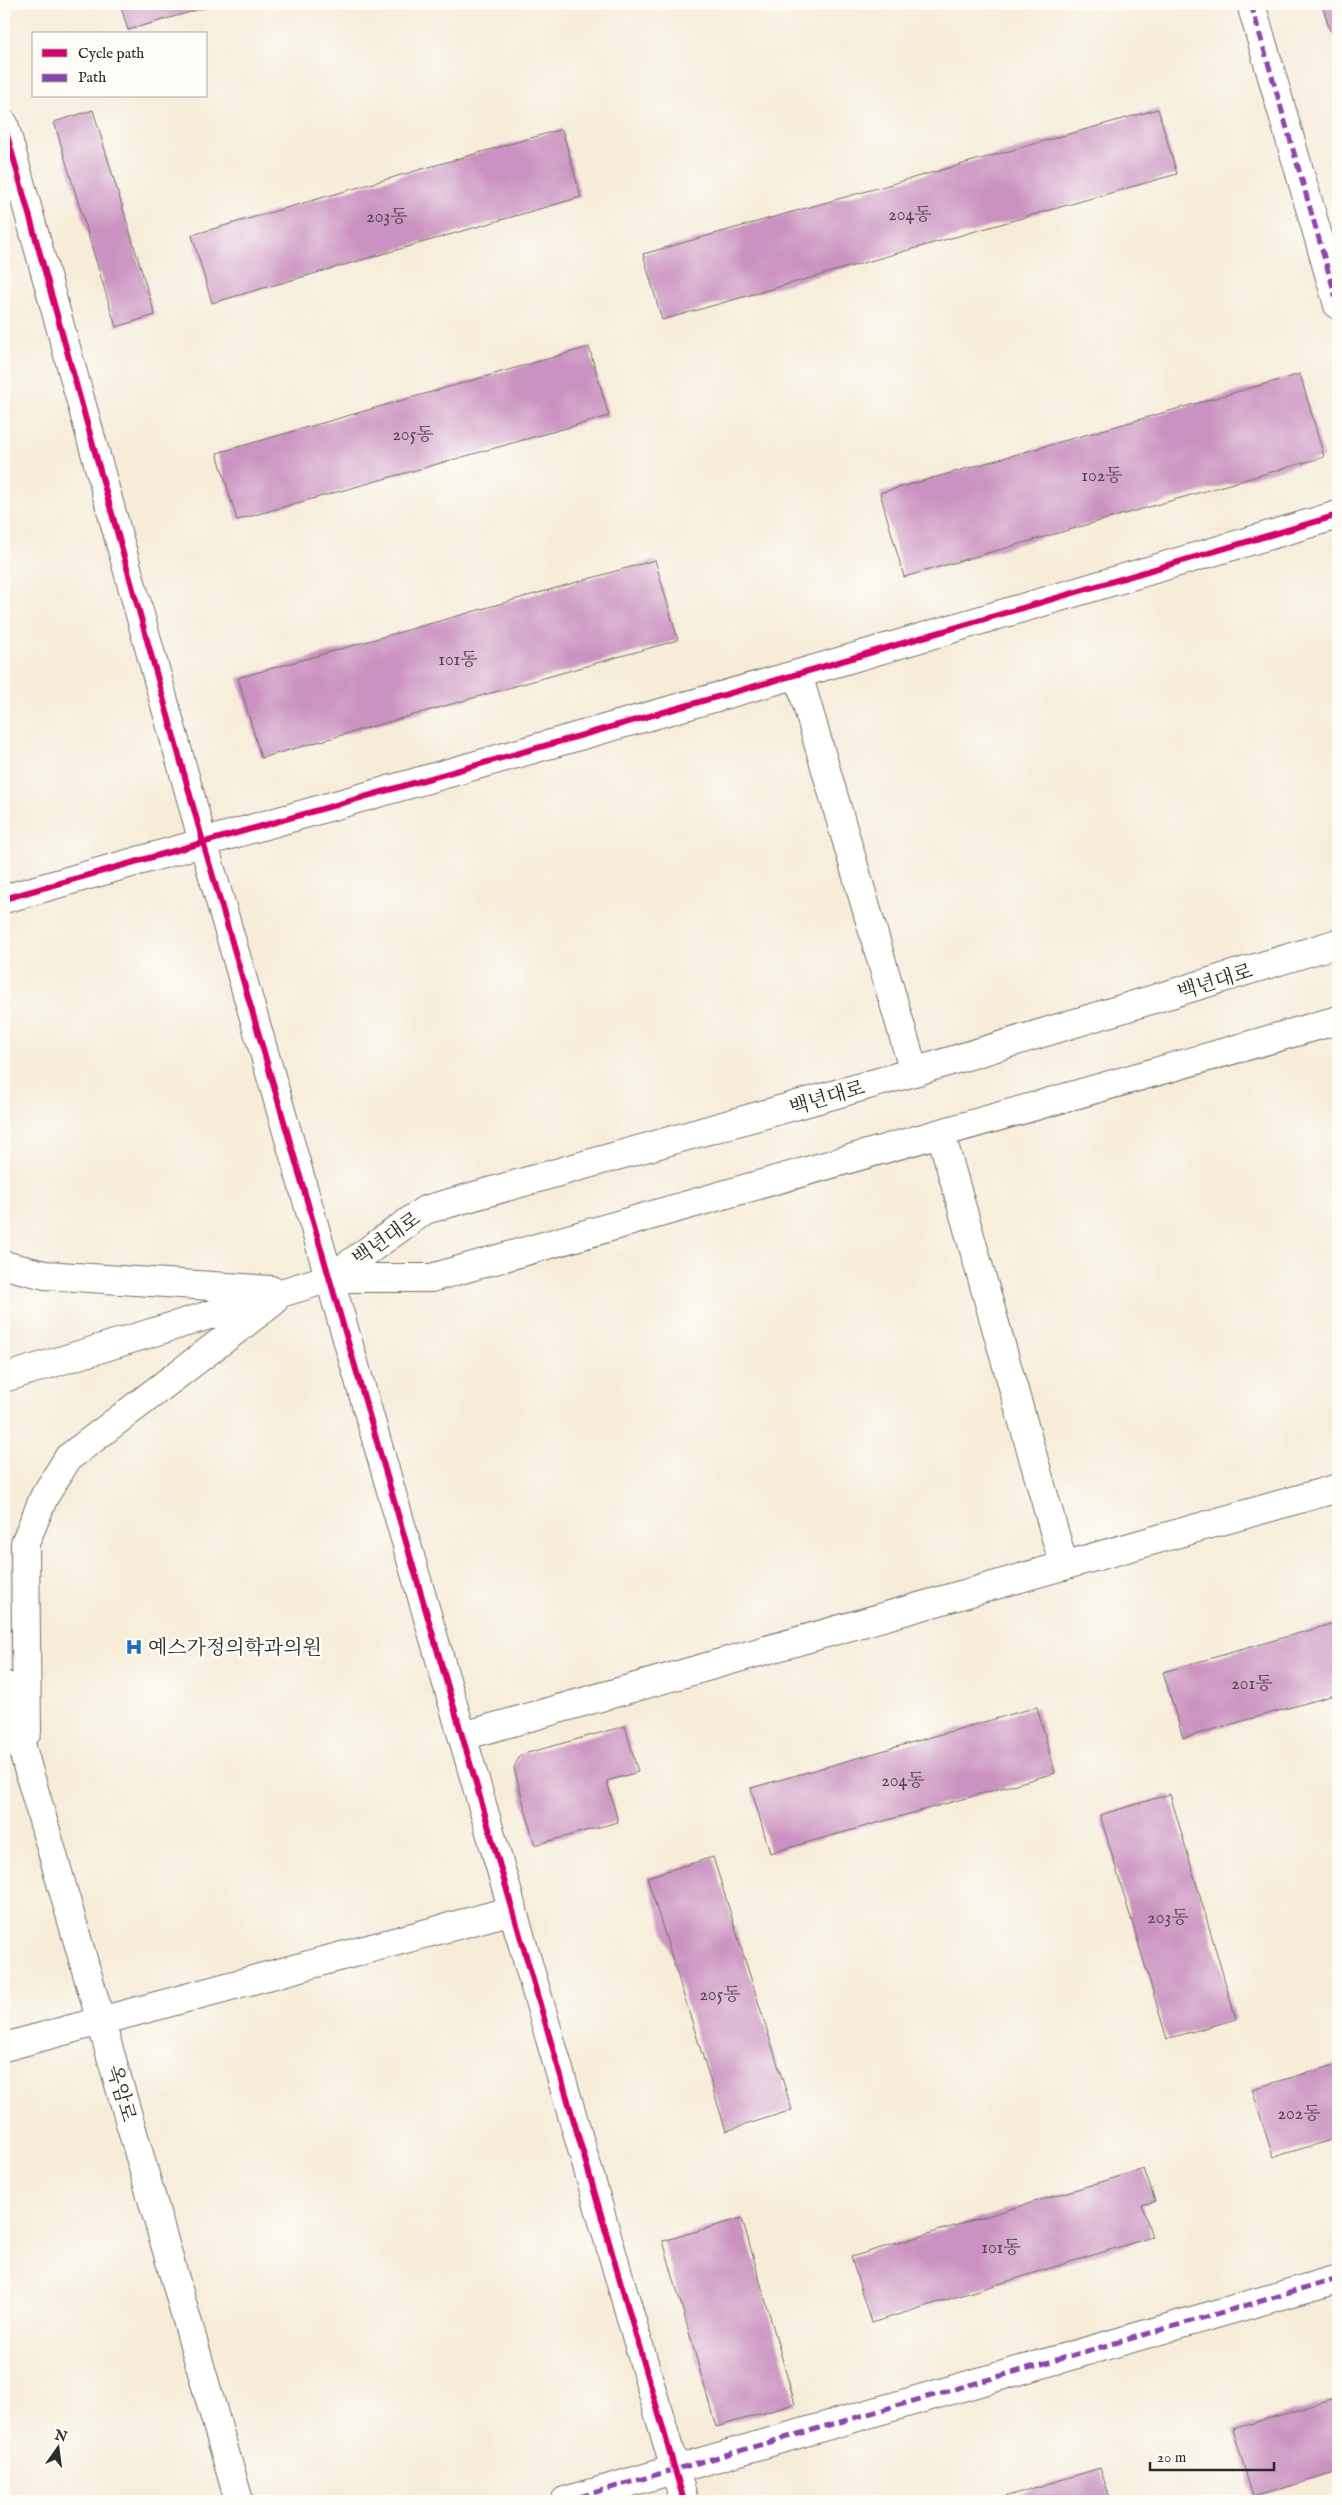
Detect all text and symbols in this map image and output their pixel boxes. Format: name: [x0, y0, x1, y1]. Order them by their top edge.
legend: [32, 32, 208, 98]
text: Cycle path: [78, 44, 144, 63]
text: Path: [78, 68, 106, 87]
house number: 204동: [888, 204, 932, 227]
house number: 203동: [366, 206, 408, 229]
house number: 205동: [392, 424, 434, 447]
house number: 102동: [1081, 465, 1123, 488]
house number: 101동: [438, 649, 478, 672]
street label: 백년대로: [1175, 959, 1256, 1006]
street label: 백년대로: [787, 1076, 868, 1121]
street label: 백년대로: [348, 1207, 426, 1272]
place label: 예스가정의학과의원: [148, 1636, 322, 1661]
hospital icon: 예스가정의학과의원: [124, 1637, 144, 1657]
house number: 201동: [1231, 1673, 1273, 1696]
house number: 204동: [881, 1770, 925, 1793]
house number: 203동: [1147, 1907, 1189, 1930]
house number: 205동: [699, 1984, 741, 2007]
street label: 옥암로: [101, 2062, 141, 2125]
house number: 202동: [1277, 2103, 1321, 2126]
house number: 101동: [981, 2237, 1021, 2260]
north arrow: [32, 2422, 82, 2472]
text: N: [52, 2426, 69, 2447]
scale bar: [1150, 2440, 1273, 2472]
text: 20 m: [1157, 2448, 1187, 2467]

